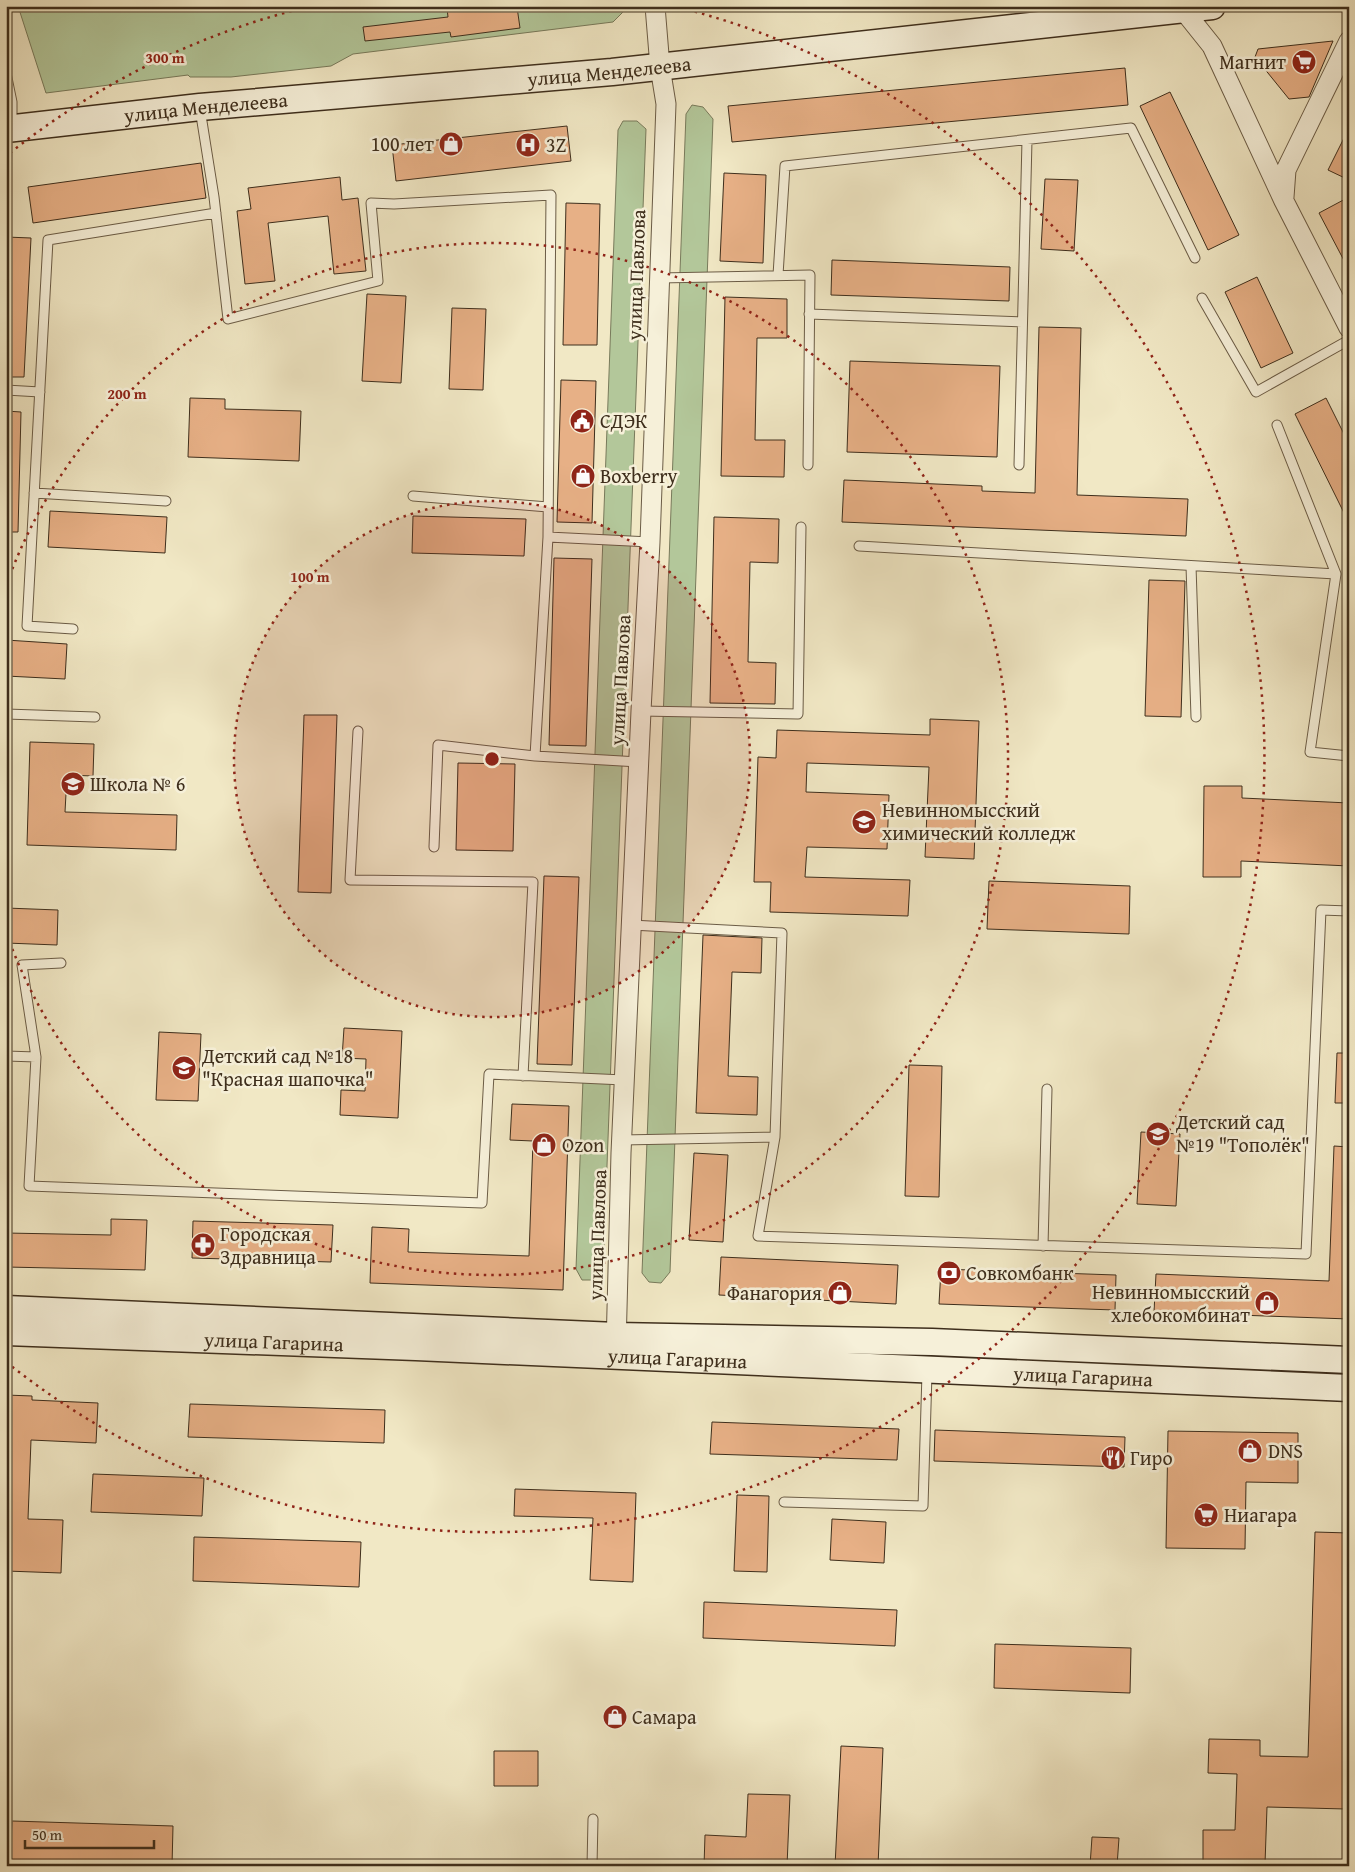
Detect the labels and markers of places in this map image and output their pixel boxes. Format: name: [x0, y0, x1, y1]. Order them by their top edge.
place label: Магнит: [1219, 47, 1286, 76]
supermarket icon: Магнит: [1291, 49, 1317, 75]
place label: 100 лет: [371, 129, 434, 158]
place label: 3Z: [546, 130, 566, 159]
shop icon: 100 лет: [438, 131, 464, 157]
hospital icon: 3Z: [515, 132, 541, 158]
place label: СДЭК: [600, 406, 648, 435]
public building icon: СДЭК: [569, 408, 595, 434]
place label: Boxberry: [600, 461, 678, 490]
shop icon: Boxberry: [570, 463, 596, 489]
centre of rings: [483, 750, 501, 768]
place label: Школа № 6: [90, 769, 185, 798]
school or university icon: Школа № 6: [60, 771, 86, 797]
place label: Невинномысский химический колледж: [882, 795, 1076, 847]
school or university icon: Невинномысский химический колледж: [851, 809, 877, 835]
place label: Детский сад №18 "Красная шапочка": [201, 1041, 374, 1093]
school or university icon: Детский сад №18 "Красная шапочка": [171, 1055, 197, 1081]
place label: Детский сад №19 "Тополёк": [1175, 1107, 1310, 1159]
school or university icon: Детский сад №19 "Тополёк": [1145, 1121, 1171, 1147]
place label: Ozon: [562, 1130, 604, 1159]
shop icon: Ozon: [531, 1132, 557, 1158]
place label: Городская Здравница: [220, 1219, 316, 1271]
pharmacy icon: Городская Здравница: [190, 1232, 216, 1258]
place label: Совкомбанк: [966, 1258, 1074, 1287]
bank icon: Совкомбанк: [936, 1260, 962, 1286]
place label: Невинномысский хлебокомбинат: [1092, 1277, 1250, 1329]
place label: Фанагория: [727, 1278, 822, 1307]
shop icon: Фанагория: [827, 1280, 853, 1306]
shop icon: Невинномысский хлебокомбинат: [1254, 1290, 1280, 1316]
place label: DNS: [1268, 1436, 1303, 1465]
shop icon: DNS: [1237, 1438, 1263, 1464]
place label: Гиро: [1130, 1443, 1173, 1472]
restaurant icon: Гиро: [1100, 1445, 1126, 1471]
place label: Ниагара: [1224, 1500, 1297, 1529]
supermarket icon: Ниагара: [1193, 1502, 1219, 1528]
place label: Самара: [632, 1702, 697, 1731]
shop icon: Самара: [602, 1704, 628, 1730]

